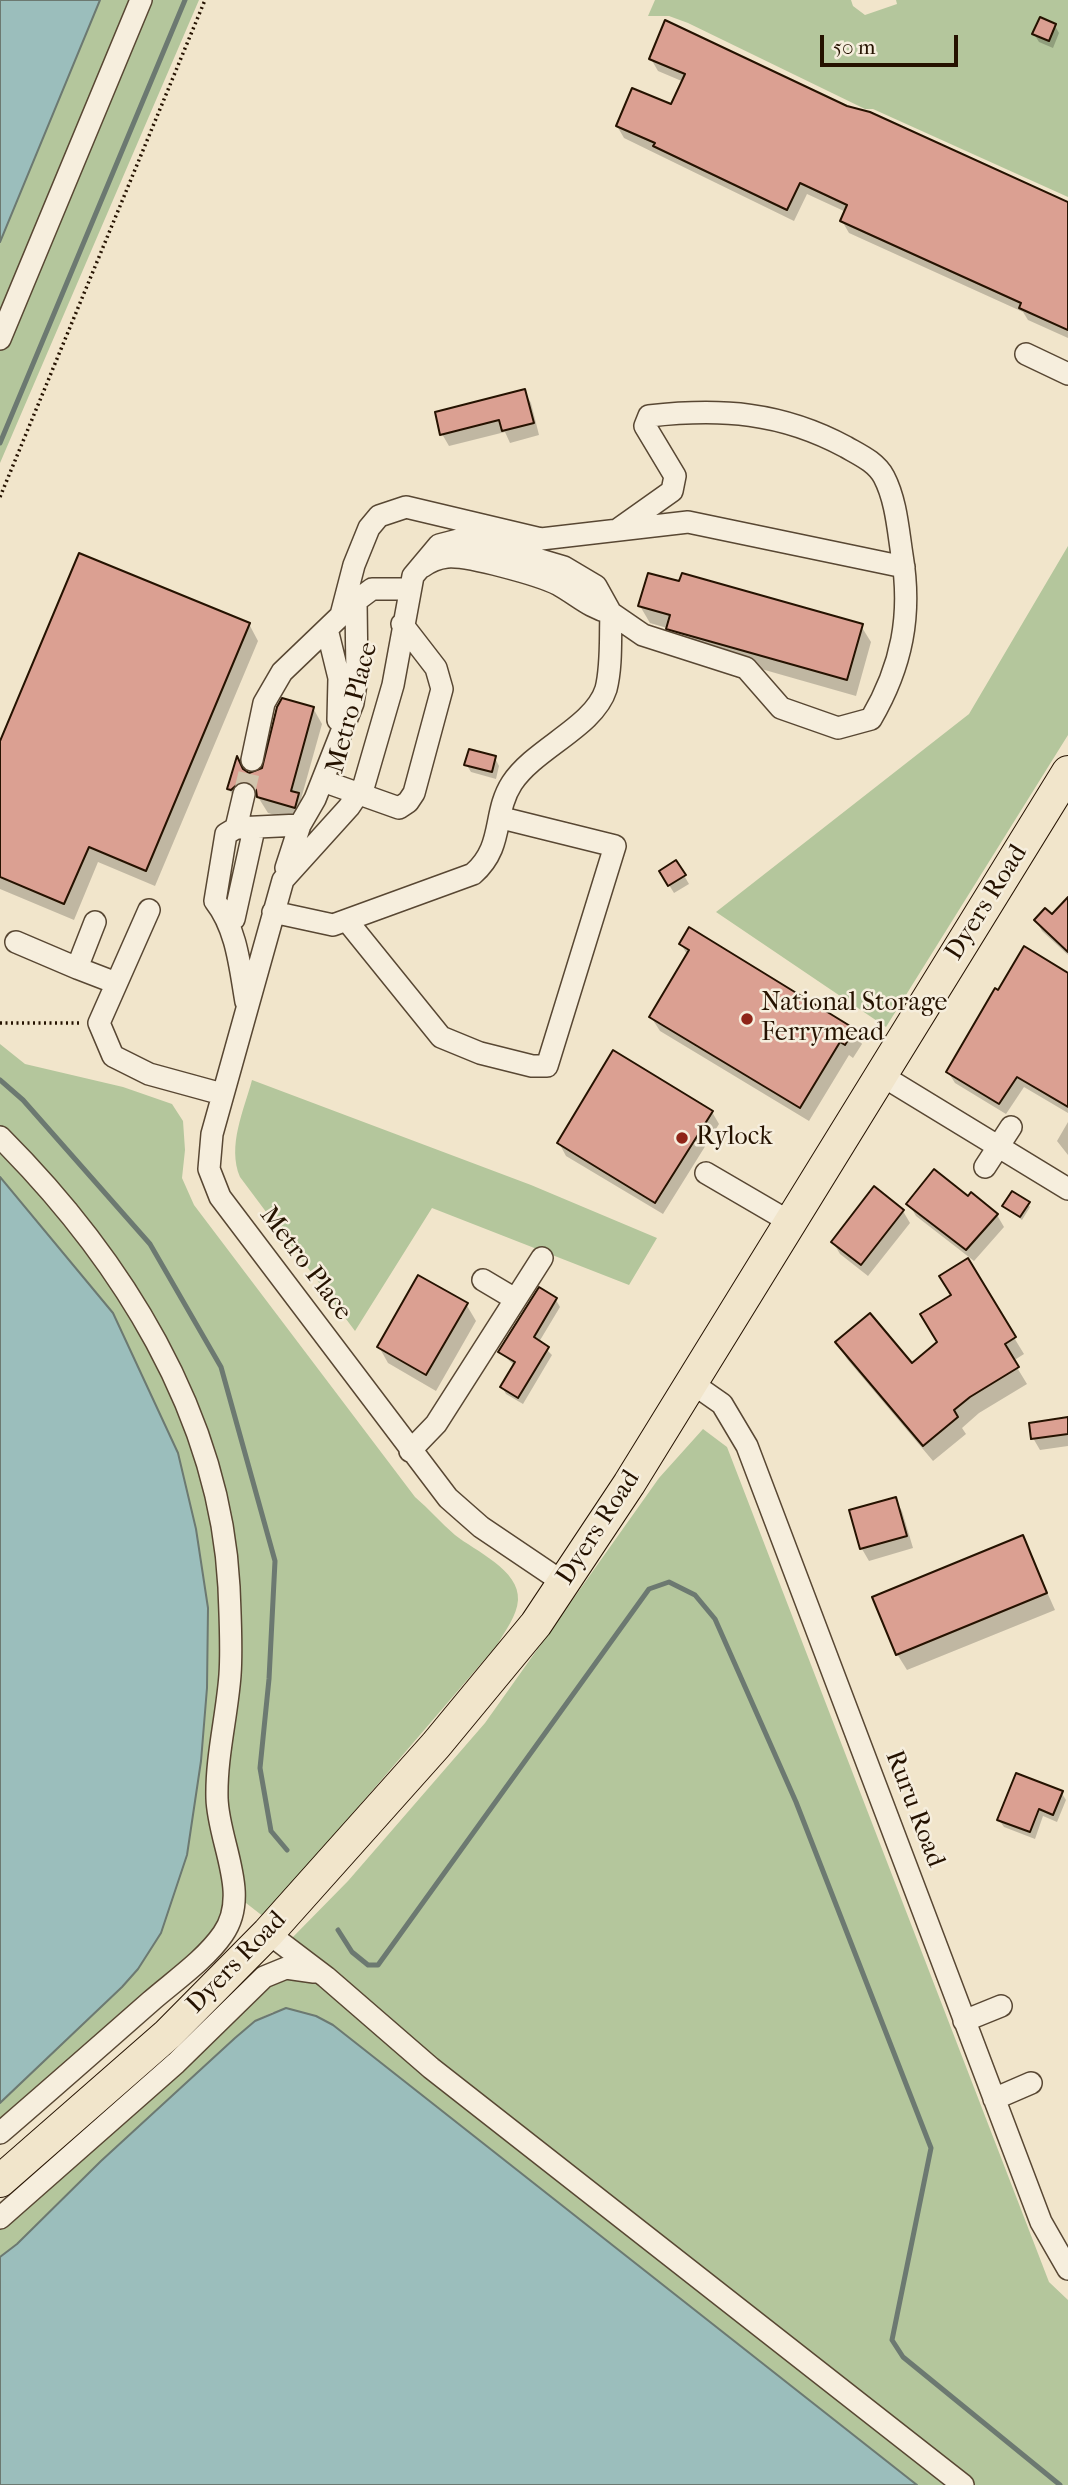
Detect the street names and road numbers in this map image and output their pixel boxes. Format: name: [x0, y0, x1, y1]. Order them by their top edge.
street label: Metro Place: [321, 639, 385, 777]
street label: Dyers Road: [939, 840, 1035, 966]
street label: Metro Place: [252, 1201, 358, 1327]
street label: Dyers Road: [550, 1465, 648, 1591]
street label: Ruru Road: [877, 1746, 951, 1872]
street label: Dyers Road: [181, 1905, 293, 2021]

